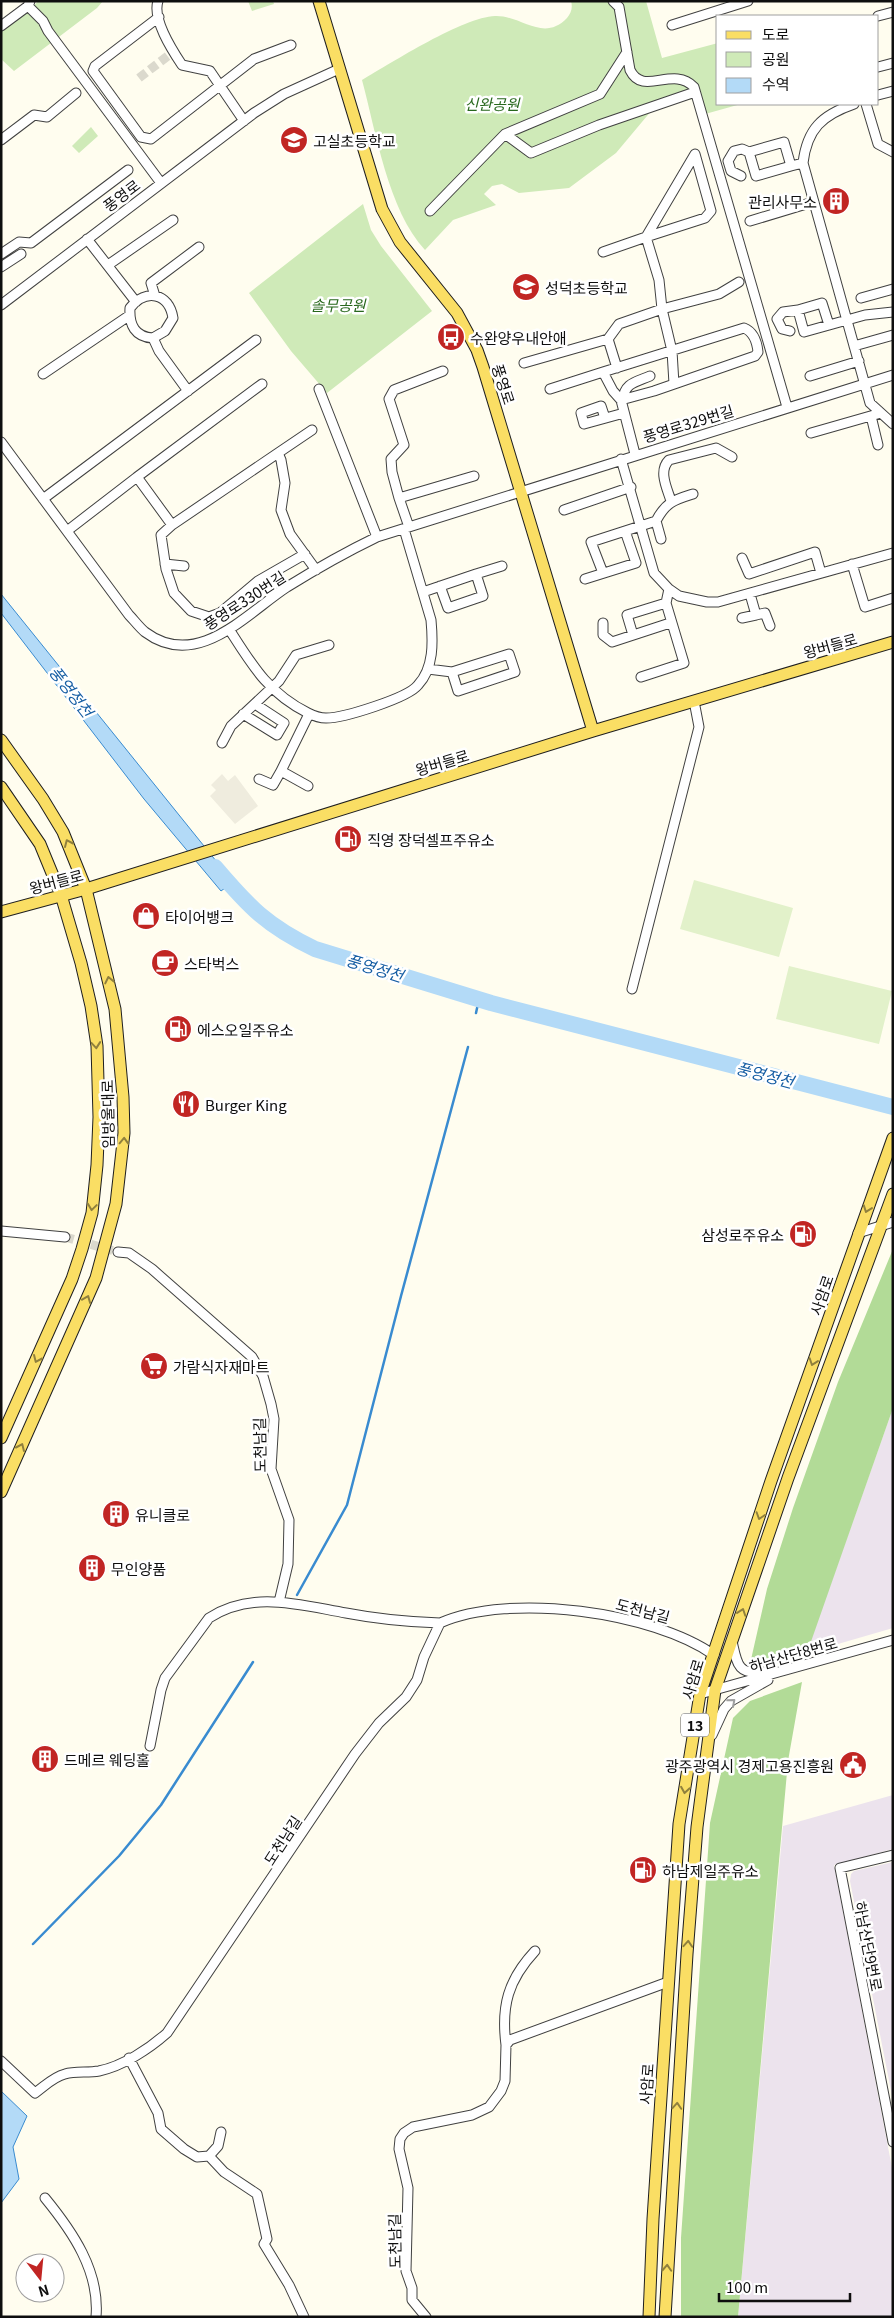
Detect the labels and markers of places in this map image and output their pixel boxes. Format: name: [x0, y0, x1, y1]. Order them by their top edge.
school or university icon: 고실초등학교: [279, 125, 309, 155]
place label: 고실초등학교: [313, 130, 396, 151]
building icon: 관리사무소: [821, 186, 851, 216]
place label: 관리사무소: [748, 191, 817, 212]
school or university icon: 성덕초등학교: [511, 272, 541, 302]
place label: 성덕초등학교: [545, 277, 628, 298]
bus stop icon: 수완양우내안애: [436, 322, 466, 352]
place label: 수완양우내안애: [470, 327, 567, 348]
fuel station icon: 직영 장덕셀프주유소: [333, 824, 363, 854]
place label: 직영 장덕셀프주유소: [367, 829, 495, 850]
shop icon: 타이어뱅크: [131, 901, 161, 931]
place label: 타이어뱅크: [165, 906, 234, 927]
cafe icon: 스타벅스: [150, 948, 180, 978]
place label: 스타벅스: [184, 953, 239, 974]
fuel station icon: 에스오일주유소: [163, 1014, 193, 1044]
place label: 에스오일주유소: [197, 1019, 294, 1040]
restaurant icon: Burger King: [171, 1089, 201, 1119]
place label: Burger King: [205, 1094, 287, 1115]
fuel station icon: 삼성로주유소: [788, 1219, 818, 1249]
place label: 삼성로주유소: [701, 1224, 784, 1245]
supermarket icon: 가람식자재마트: [139, 1351, 169, 1381]
place label: 가람식자재마트: [173, 1356, 270, 1377]
building icon: 유니클로: [101, 1499, 131, 1529]
place label: 유니클로: [135, 1504, 190, 1525]
building icon: 무인양품: [77, 1553, 107, 1583]
place label: 무인양품: [111, 1558, 166, 1579]
building icon: 드메르 웨딩홀: [30, 1744, 60, 1774]
place label: 드메르 웨딩홀: [64, 1749, 150, 1770]
public building icon: 광주광역시 경제고용진흥원: [838, 1750, 868, 1780]
place label: 광주광역시 경제고용진흥원: [665, 1755, 834, 1776]
fuel station icon: 하남제일주유소: [628, 1855, 658, 1885]
place label: 하남제일주유소: [662, 1860, 759, 1881]

